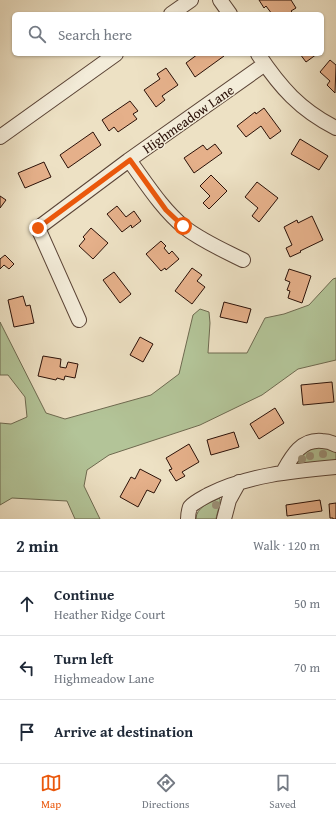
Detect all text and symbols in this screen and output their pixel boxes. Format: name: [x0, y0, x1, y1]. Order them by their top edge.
search box: [12, 12, 324, 56]
icon: search: [26, 23, 48, 45]
text: Search here: [58, 24, 132, 45]
street label: Highmeadow Lane: [138, 80, 238, 158]
route start: [174, 217, 192, 235]
route end: [29, 219, 47, 237]
text: 2 min: [16, 533, 58, 558]
text: Walk · 120 m: [253, 536, 320, 555]
text: Continue: [54, 584, 115, 605]
icon: ahead: [16, 593, 38, 615]
text: 50 m: [294, 594, 320, 613]
text: Heather Ridge Court: [54, 605, 165, 624]
text: Turn left: [54, 648, 113, 669]
icon: left: [16, 657, 38, 679]
text: 70 m: [294, 658, 320, 677]
text: Highmeadow Lane: [54, 669, 154, 688]
icon: arrive: [16, 721, 38, 743]
text: Arrive at destination: [54, 721, 193, 742]
tab: Map: [40, 772, 62, 812]
tab: Directions: [142, 772, 189, 812]
tab: Saved: [269, 772, 296, 812]

